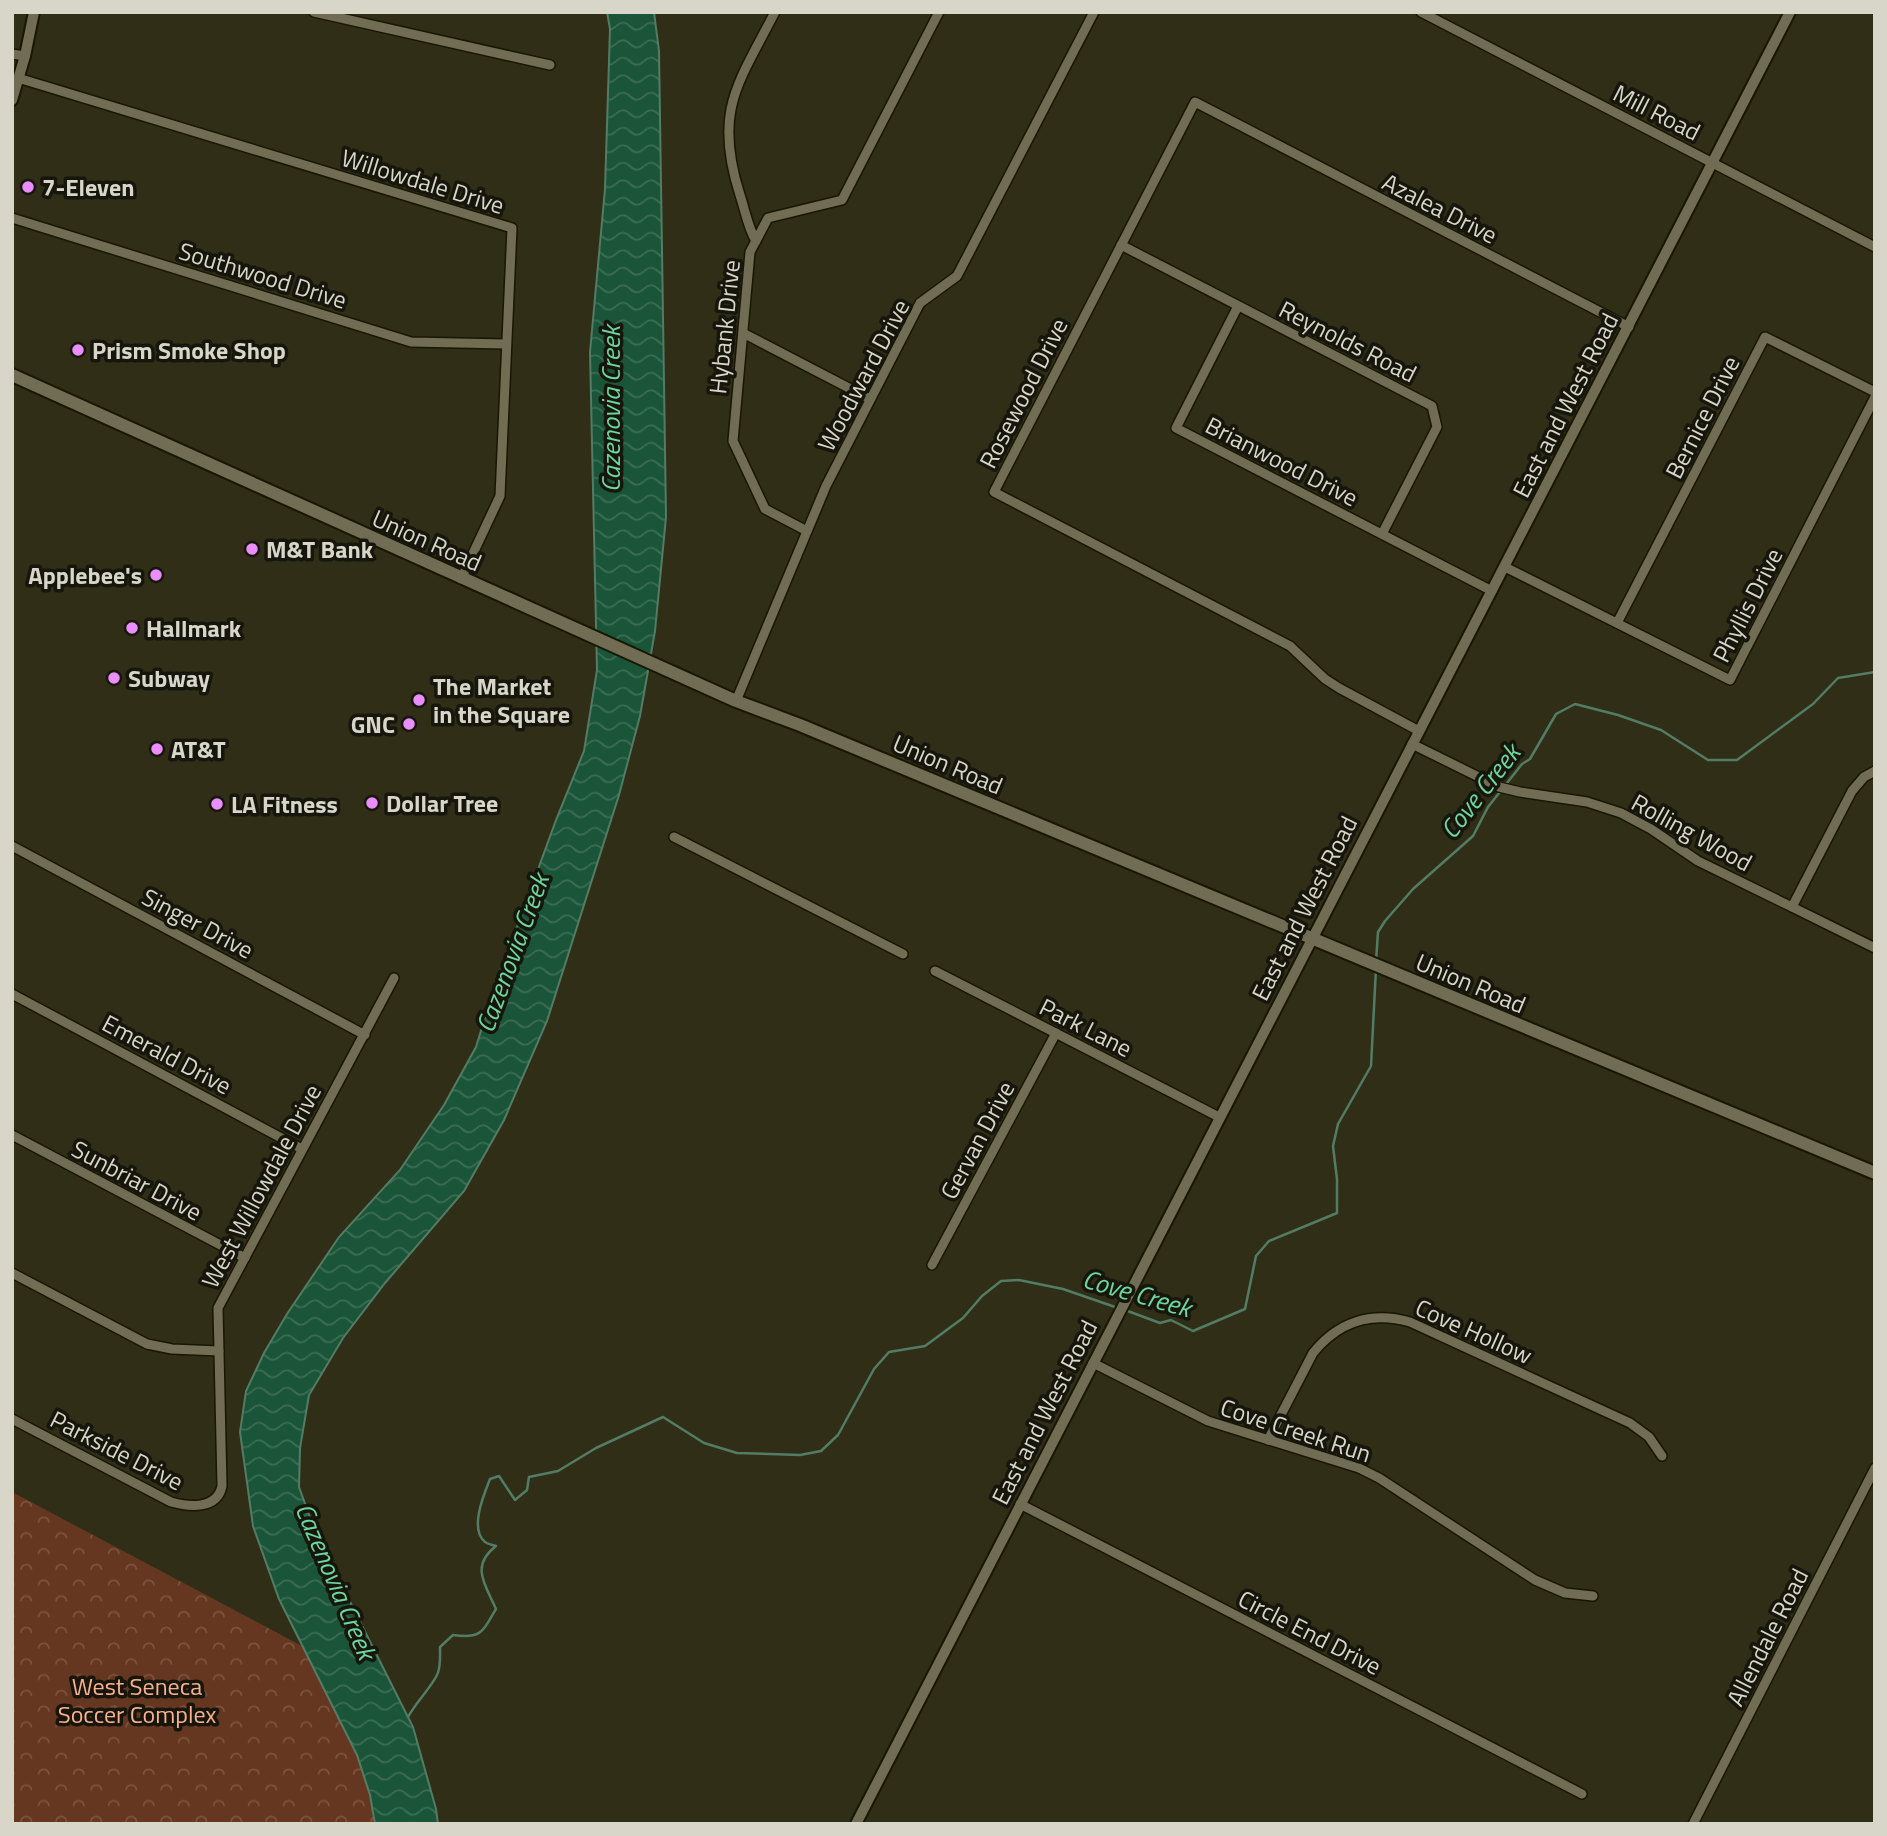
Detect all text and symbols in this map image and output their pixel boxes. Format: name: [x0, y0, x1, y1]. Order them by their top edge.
street label: Mill Road: [1607, 75, 1707, 149]
street label: Willowdale Drive: [337, 139, 509, 223]
street label: Azalea Drive: [1376, 164, 1504, 252]
place label: 7-Eleven: [42, 169, 134, 205]
marker: 7-Eleven: [20, 179, 36, 195]
street label: Southwood Drive: [175, 232, 351, 318]
street label: Hybank Drive: [699, 258, 749, 396]
street label: Reynolds Road: [1273, 291, 1423, 391]
street label: Woodward Drive: [808, 293, 918, 457]
street label: East and West Road: [1503, 306, 1627, 504]
street label: Rosewood Drive: [970, 312, 1076, 474]
water label: Cazenovia Creek: [591, 322, 630, 492]
place label: Prism Smoke Shop: [92, 332, 286, 368]
marker: Prism Smoke Shop: [70, 342, 86, 358]
street label: Bernice Drive: [1656, 349, 1748, 485]
street label: Brianwood Drive: [1199, 407, 1365, 515]
street label: Union Road: [367, 500, 487, 580]
place label: M&T Bank: [266, 531, 374, 567]
marker: M&T Bank: [244, 541, 260, 557]
street label: Phyllis Drive: [1703, 542, 1791, 668]
place label: Applebee's: [28, 557, 142, 593]
marker: Applebee's: [148, 567, 164, 583]
place label: Hallmark: [146, 610, 242, 646]
marker: Hallmark: [124, 620, 140, 636]
place label: Subway: [128, 660, 210, 696]
place label: The Market in the Square: [433, 668, 570, 732]
marker: Subway: [106, 670, 122, 686]
marker: The Market in the Square: [411, 692, 427, 708]
place label: GNC: [351, 706, 395, 742]
marker: GNC: [401, 716, 417, 732]
street label: Union Road: [887, 725, 1009, 803]
place label: AT&T: [171, 731, 226, 767]
water label: Cove Creek: [1430, 733, 1532, 847]
marker: AT&T: [149, 741, 165, 757]
street label: Rolling Wood: [1625, 784, 1759, 880]
place label: Dollar Tree: [386, 785, 498, 821]
place label: LA Fitness: [231, 786, 338, 822]
marker: Dollar Tree: [364, 795, 380, 811]
marker: LA Fitness: [209, 796, 225, 812]
street label: East and West Road: [1242, 809, 1366, 1007]
water label: Cazenovia Creek: [465, 865, 560, 1038]
street label: Singer Drive: [136, 879, 260, 967]
street label: Union Road: [1410, 944, 1532, 1022]
street label: Park Lane: [1033, 988, 1139, 1066]
street label: Emerald Drive: [96, 1005, 238, 1103]
street label: Gervan Drive: [931, 1074, 1023, 1206]
street label: West Willowdale Drive: [192, 1078, 330, 1294]
street label: Sunbriar Drive: [65, 1131, 209, 1229]
water label: Cove Creek: [1078, 1259, 1199, 1328]
street label: Cove Hollow: [1410, 1289, 1538, 1373]
street label: East and West Road: [982, 1313, 1106, 1511]
street label: Cove Creek Run: [1216, 1389, 1376, 1471]
street label: Parkside Drive: [44, 1401, 190, 1499]
water label: Cazenovia Creek: [286, 1497, 388, 1668]
street label: Allendale Road: [1717, 1562, 1817, 1712]
street label: Circle End Drive: [1232, 1580, 1388, 1684]
park label: West Seneca Soccer Complex: [58, 1668, 216, 1732]

